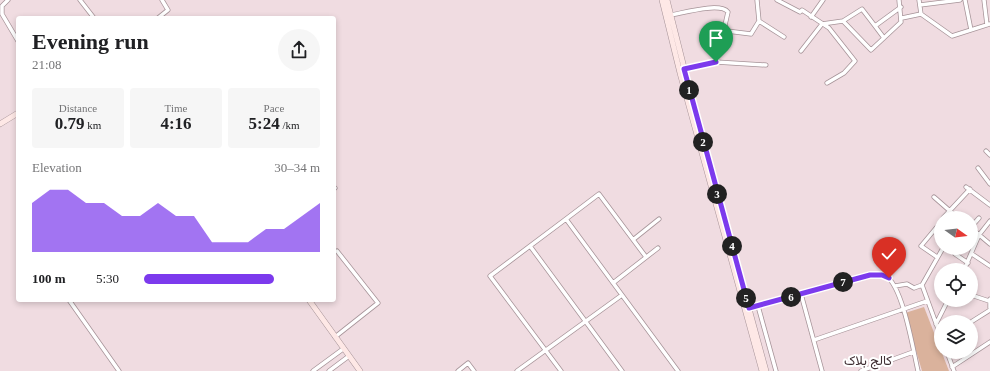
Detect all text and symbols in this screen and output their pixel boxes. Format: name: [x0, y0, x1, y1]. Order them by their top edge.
pin: [699, 21, 733, 62]
icon: arrive: [705, 27, 727, 49]
text: Evening run: [32, 29, 149, 54]
button: share: [278, 29, 320, 71]
text: 21:08: [32, 57, 62, 72]
pin: 1: [679, 80, 699, 100]
text: 1: [686, 84, 692, 96]
text: Distance: [59, 102, 97, 114]
text: Time: [165, 102, 187, 114]
text: Pace: [264, 102, 284, 114]
text: 0.79: [55, 114, 84, 133]
text: 4:16: [160, 114, 192, 133]
text: 5:24: [248, 114, 280, 133]
text: km: [84, 119, 101, 131]
text: /km: [280, 119, 300, 131]
pin: 2: [693, 132, 713, 152]
text: 2: [700, 136, 706, 148]
text: Elevation: [32, 160, 82, 175]
text: 30–34 m: [274, 160, 320, 175]
pin: 3: [707, 184, 727, 204]
text: 3: [714, 188, 720, 200]
north arrow: [934, 211, 978, 255]
map controls: [934, 211, 978, 359]
pin: 4: [722, 236, 742, 256]
pin: [872, 237, 906, 278]
text: 4: [729, 240, 735, 252]
icon: check: [878, 243, 900, 265]
button: locate: [934, 263, 978, 307]
text: 100 m: [32, 271, 66, 286]
text: 5:30: [96, 271, 119, 286]
pin: 7: [833, 272, 853, 292]
text: 7: [840, 276, 846, 288]
pin: 6: [781, 287, 801, 307]
pin: 5: [736, 288, 756, 308]
text: 6: [788, 291, 794, 303]
text: 5: [743, 292, 749, 304]
button: layers: [934, 315, 978, 359]
district label: کالج بلاک: [844, 353, 892, 370]

